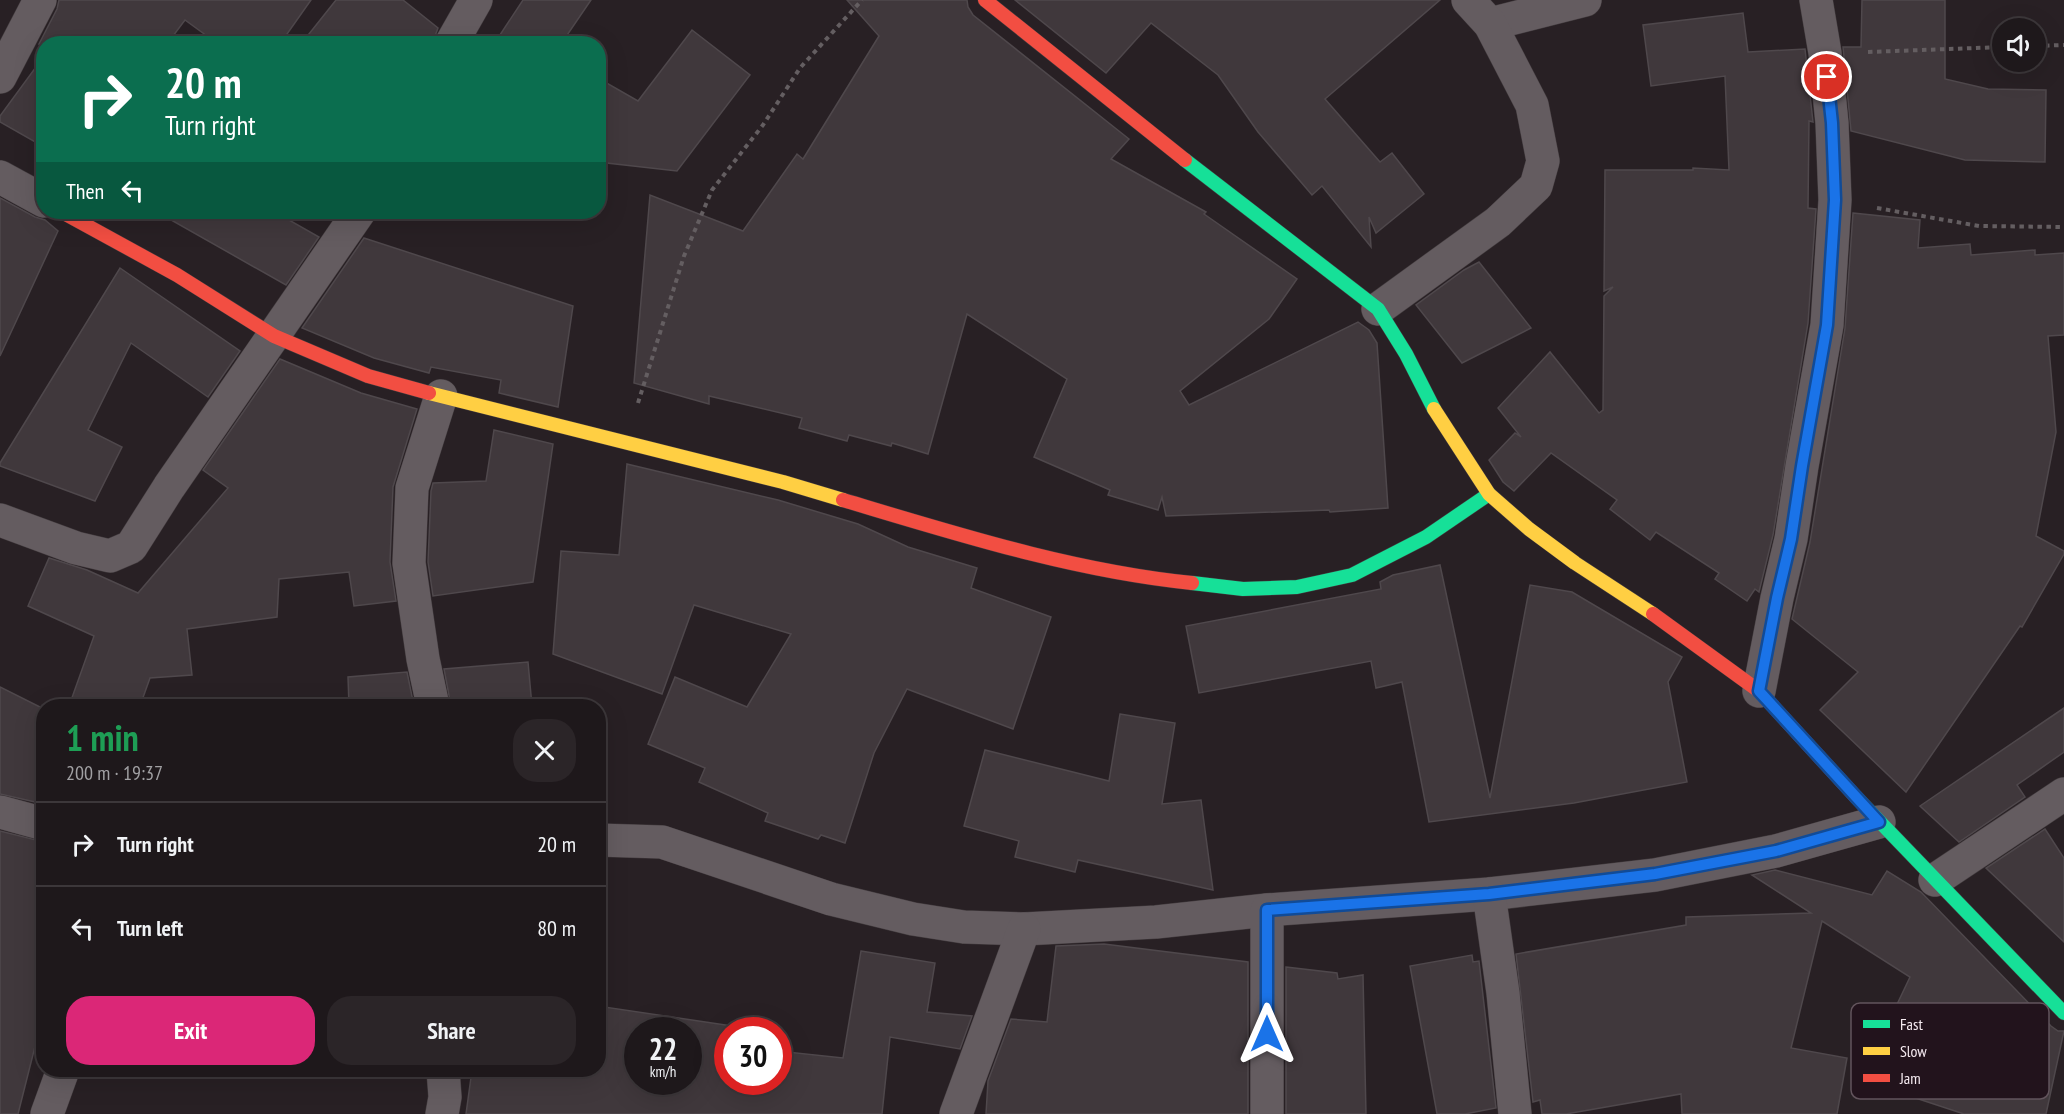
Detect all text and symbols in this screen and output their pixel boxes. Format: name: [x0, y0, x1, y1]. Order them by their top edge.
map controls: [1992, 18, 2046, 72]
button: sound: [1992, 18, 2046, 72]
pin: [1801, 51, 1852, 102]
text: 20 m: [165, 55, 242, 110]
icon: right: [66, 60, 144, 138]
icon: arrive: [1810, 60, 1843, 93]
text: Turn right: [165, 108, 256, 142]
icon: left: [116, 174, 149, 207]
text: Then: [66, 177, 104, 205]
text: 1 min: [66, 714, 139, 761]
button: close: [513, 719, 576, 782]
text: 200 m · 19:37: [66, 760, 163, 786]
icon: right: [66, 828, 99, 861]
text: Turn right: [117, 830, 194, 858]
text: 20 m: [537, 830, 576, 858]
icon: left: [66, 912, 99, 945]
text: Turn left: [117, 914, 183, 942]
text: 80 m: [537, 914, 576, 942]
button: Exit: [66, 996, 315, 1065]
button: Share: [327, 996, 576, 1065]
position arrow: [1235, 1002, 1299, 1066]
legend: [1851, 1003, 2049, 1099]
text: Fast: [1900, 1014, 1923, 1034]
speed limit sign: 30: [714, 1017, 792, 1095]
text: 22: [649, 1029, 677, 1068]
text: Slow: [1900, 1041, 1927, 1061]
text: km/h: [650, 1062, 676, 1081]
text: Jam: [1899, 1068, 1921, 1088]

